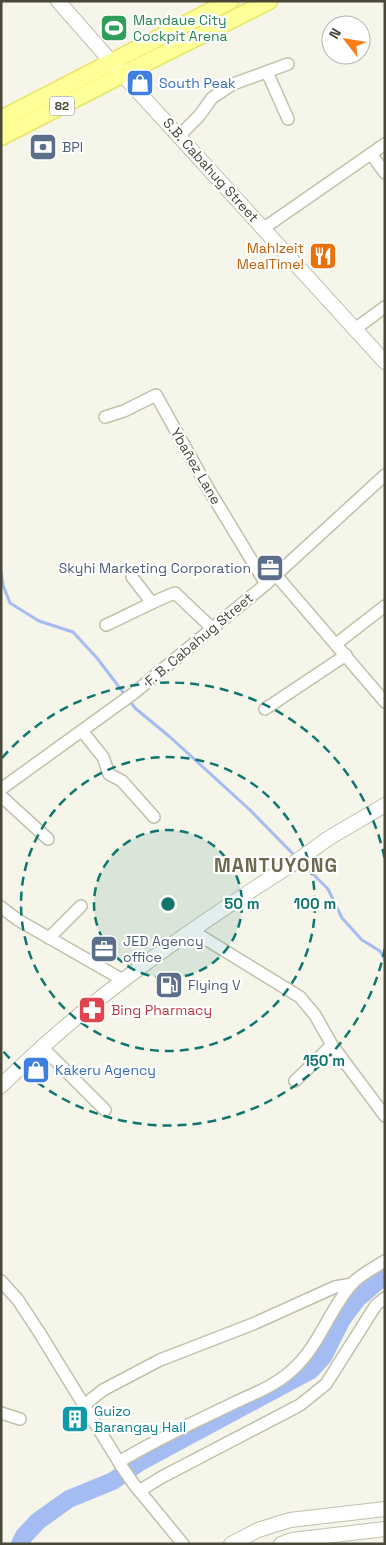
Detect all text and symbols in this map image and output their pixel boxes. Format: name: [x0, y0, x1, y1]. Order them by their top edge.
place label: Mandaue City Cockpit Arena: [133, 11, 228, 45]
sports icon: Mandaue City Cockpit Arena: [99, 13, 129, 43]
north arrow: [321, 15, 371, 65]
text: N: [325, 25, 345, 42]
shop icon: South Peak: [125, 68, 155, 98]
place label: South Peak: [159, 74, 236, 92]
road number: 82: [50, 96, 74, 115]
street label: S.B. Cabahug Street: [159, 114, 263, 226]
bank icon: BPI: [28, 132, 58, 162]
place label: BPI: [62, 138, 83, 156]
place label: Mahlzeit MealTime!: [237, 239, 304, 273]
restaurant icon: Mahlzeit MealTime!: [308, 241, 338, 271]
street label: Ybañez Lane: [167, 424, 225, 508]
office icon: Skyhi Marketing Corporation: [255, 553, 285, 583]
place label: Skyhi Marketing Corporation: [59, 559, 251, 577]
street label: F. B. Cabahug Street: [141, 589, 257, 689]
district label: MANTUYONG: [214, 853, 338, 878]
text: 50 m: [224, 894, 260, 913]
text: 100 m: [294, 894, 336, 913]
centre of rings: [159, 895, 177, 913]
place label: JED Agency office: [123, 932, 204, 966]
office icon: JED Agency office: [89, 934, 119, 964]
fuel station icon: Flying V: [154, 970, 184, 1000]
place label: Flying V: [188, 976, 241, 994]
pharmacy icon: Bing Pharmacy: [77, 995, 107, 1025]
place label: Bing Pharmacy: [111, 1001, 212, 1019]
text: 150 m: [303, 1051, 345, 1070]
shop icon: Kakeru Agency: [21, 1055, 51, 1085]
place label: Kakeru Agency: [55, 1061, 156, 1079]
place label: Guizo Barangay Hall: [94, 1402, 186, 1436]
building icon: Guizo Barangay Hall: [60, 1404, 90, 1434]

